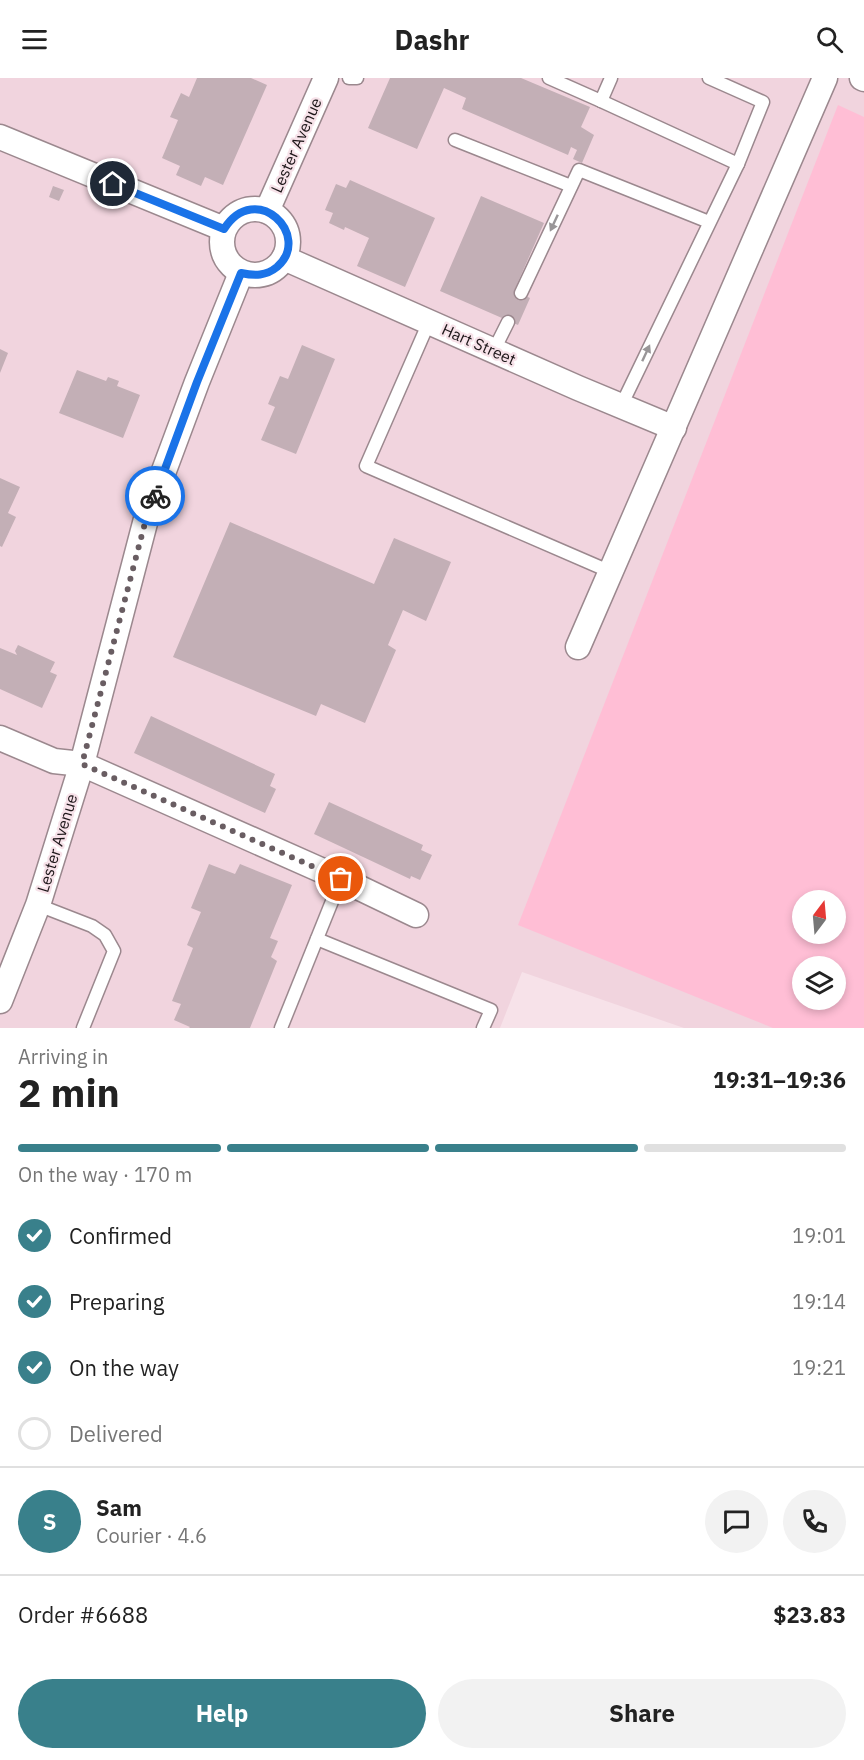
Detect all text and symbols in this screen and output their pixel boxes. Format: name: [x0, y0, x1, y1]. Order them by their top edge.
text: Dashr: [395, 22, 469, 57]
icon: menu: [18, 23, 51, 56]
icon: search: [813, 23, 846, 56]
street label: Lester Avenue: [266, 94, 326, 196]
pin: [87, 158, 138, 209]
icon: home: [96, 167, 129, 200]
one-way arrow: [549, 215, 559, 233]
street label: Hart Street: [439, 319, 519, 369]
one-way arrow: [642, 345, 651, 362]
courier: [125, 466, 185, 526]
icon: bike: [139, 480, 172, 513]
street label: Lester Avenue: [33, 791, 81, 895]
pin: [315, 853, 366, 904]
icon: bag: [324, 862, 357, 895]
north arrow: [792, 890, 846, 944]
map controls: [792, 890, 846, 1010]
button: layers: [792, 956, 846, 1010]
text: Arriving in: [18, 1043, 108, 1070]
text: 19:31–19:36: [713, 1065, 846, 1094]
text: 2 min: [18, 1067, 120, 1118]
text: On the way · 170 m: [18, 1161, 192, 1188]
icon: check: [18, 1219, 51, 1252]
text: Confirmed: [69, 1221, 172, 1250]
text: 19:01: [792, 1222, 846, 1249]
icon: check: [18, 1285, 51, 1318]
text: Preparing: [69, 1287, 164, 1316]
text: 19:14: [792, 1288, 846, 1315]
icon: check: [18, 1351, 51, 1384]
text: On the way: [69, 1353, 179, 1382]
text: 19:21: [792, 1354, 846, 1381]
text: Delivered: [69, 1419, 163, 1448]
button: chat: [705, 1490, 768, 1553]
button: phone: [783, 1490, 846, 1553]
text: Sam: [96, 1493, 142, 1522]
text: S: [43, 1507, 56, 1536]
text: Courier · 4.6: [96, 1522, 207, 1549]
text: Order #6688: [18, 1600, 148, 1629]
text: $23.83: [773, 1600, 846, 1629]
button: Help: [18, 1679, 426, 1748]
button: Share: [438, 1679, 846, 1748]

